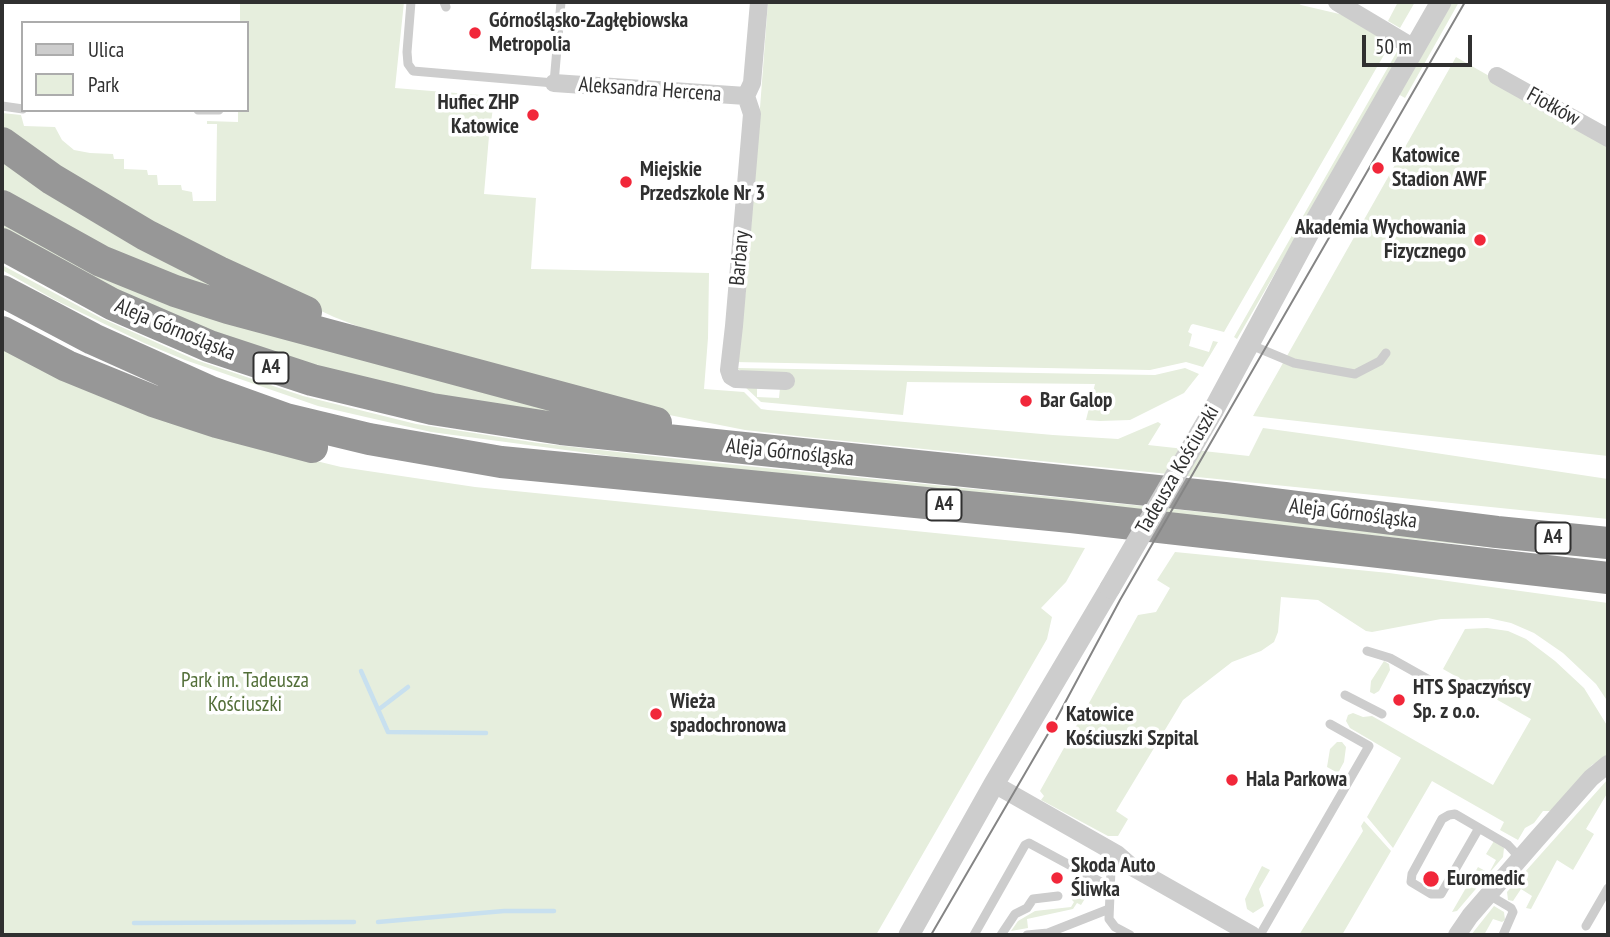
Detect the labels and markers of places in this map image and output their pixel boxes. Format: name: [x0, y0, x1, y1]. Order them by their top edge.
place label: Górnośląsko-Zagłębiowska Metropolia: [489, 8, 688, 58]
marker: Górnośląsko-Zagłębiowska Metropolia: [467, 25, 483, 41]
place label: Hufiec ZHP Katowice: [438, 90, 519, 140]
marker: Hufiec ZHP Katowice: [525, 107, 541, 123]
place label: Katowice Stadion AWF: [1392, 143, 1487, 193]
place label: Miejskie Przedszkole Nr 3: [640, 157, 765, 207]
marker: Katowice Stadion AWF: [1370, 160, 1386, 176]
marker: Miejskie Przedszkole Nr 3: [618, 174, 634, 190]
place label: Akademia Wychowania Fizycznego: [1295, 215, 1466, 265]
marker: Akademia Wychowania Fizycznego: [1472, 232, 1488, 248]
place label: Bar Galop: [1040, 388, 1112, 414]
marker: Bar Galop: [1018, 393, 1034, 409]
place label: HTS Spaczyńscy Sp. z o.o.: [1413, 675, 1531, 725]
place label: Wieża spadochronowa: [670, 689, 786, 739]
marker: HTS Spaczyńscy Sp. z o.o.: [1391, 692, 1407, 708]
place label: Katowice Kościuszki Szpital: [1066, 702, 1198, 752]
marker: Wieża spadochronowa: [648, 706, 664, 722]
marker: Katowice Kościuszki Szpital: [1044, 719, 1060, 735]
place label: Hala Parkowa: [1246, 767, 1347, 793]
marker: Hala Parkowa: [1224, 772, 1240, 788]
place label: Skoda Auto Śliwka: [1071, 853, 1156, 903]
place label: Euromedic: [1447, 866, 1525, 892]
marker: Euromedic: [1421, 869, 1441, 889]
marker: Skoda Auto Śliwka: [1049, 870, 1065, 886]

